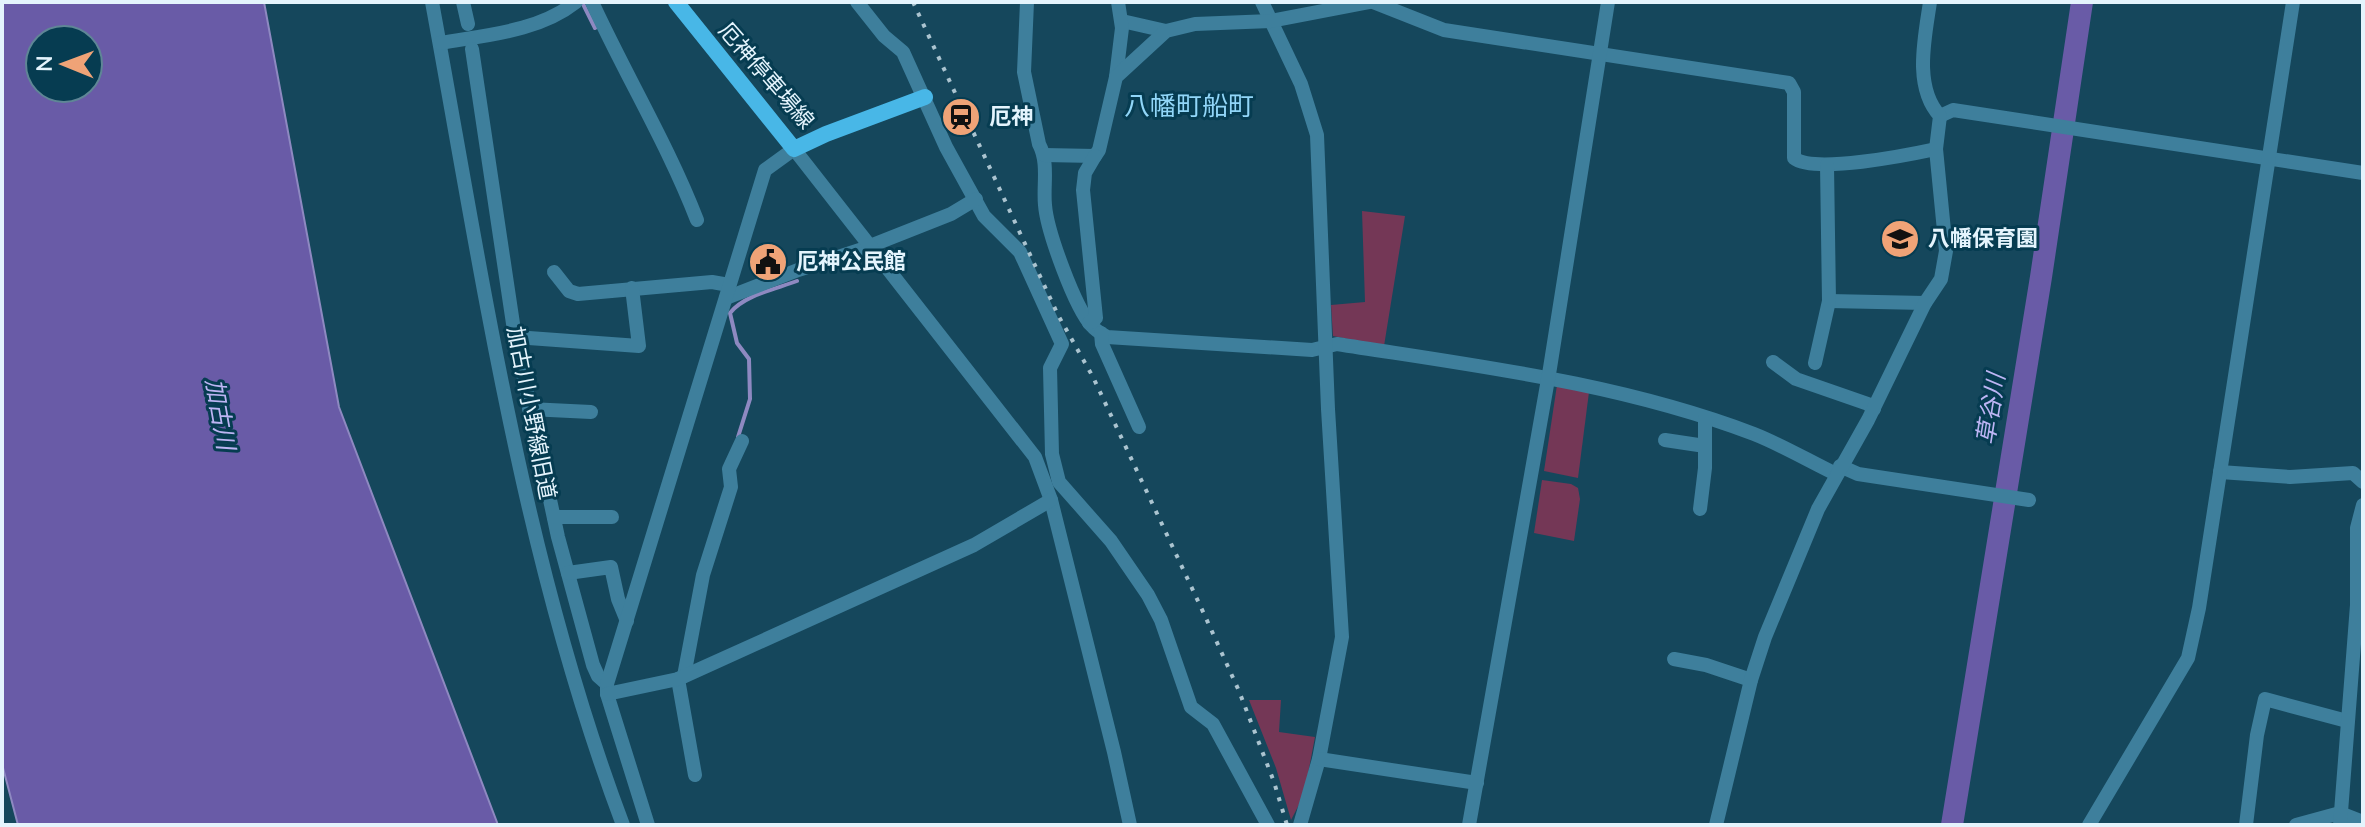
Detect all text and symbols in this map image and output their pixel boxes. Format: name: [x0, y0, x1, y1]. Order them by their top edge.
street label: 厄神停車場線: [711, 16, 821, 136]
north arrow: [24, 24, 104, 104]
text: N: [30, 55, 60, 72]
district label: 八幡町船町: [1124, 89, 1254, 124]
station icon: 厄神: [940, 96, 982, 138]
place label: 厄神: [989, 102, 1033, 132]
school or university icon: 八幡保育園: [1879, 218, 1921, 260]
place label: 八幡保育園: [1928, 224, 2038, 254]
public building icon: 厄神公民館: [747, 241, 789, 283]
place label: 厄神公民館: [796, 247, 906, 277]
street label: 加古川小野線旧道: [499, 324, 563, 502]
water label: 草谷川: [1970, 368, 2013, 447]
water label: 加古川: [198, 376, 243, 455]

